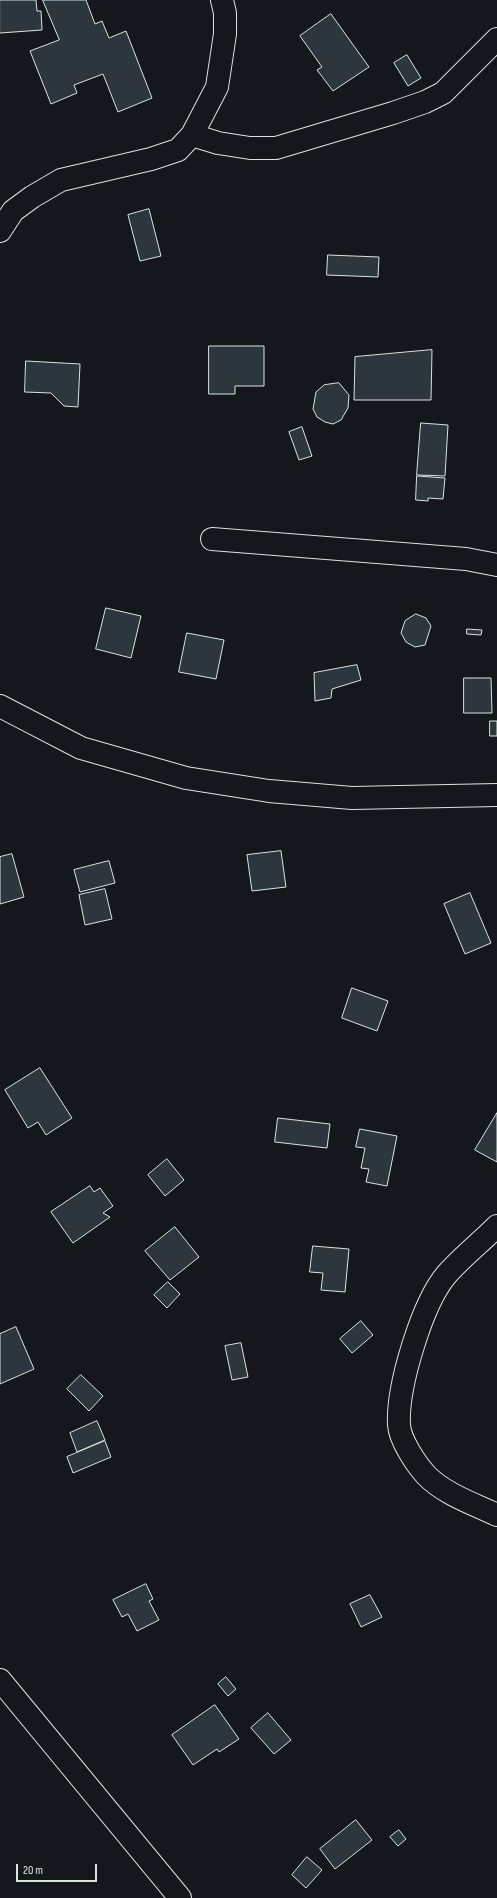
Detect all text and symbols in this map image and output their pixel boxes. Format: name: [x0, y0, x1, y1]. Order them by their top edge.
scale bar: [18, 1856, 99, 1882]
text: 20 m: [23, 1863, 43, 1878]

